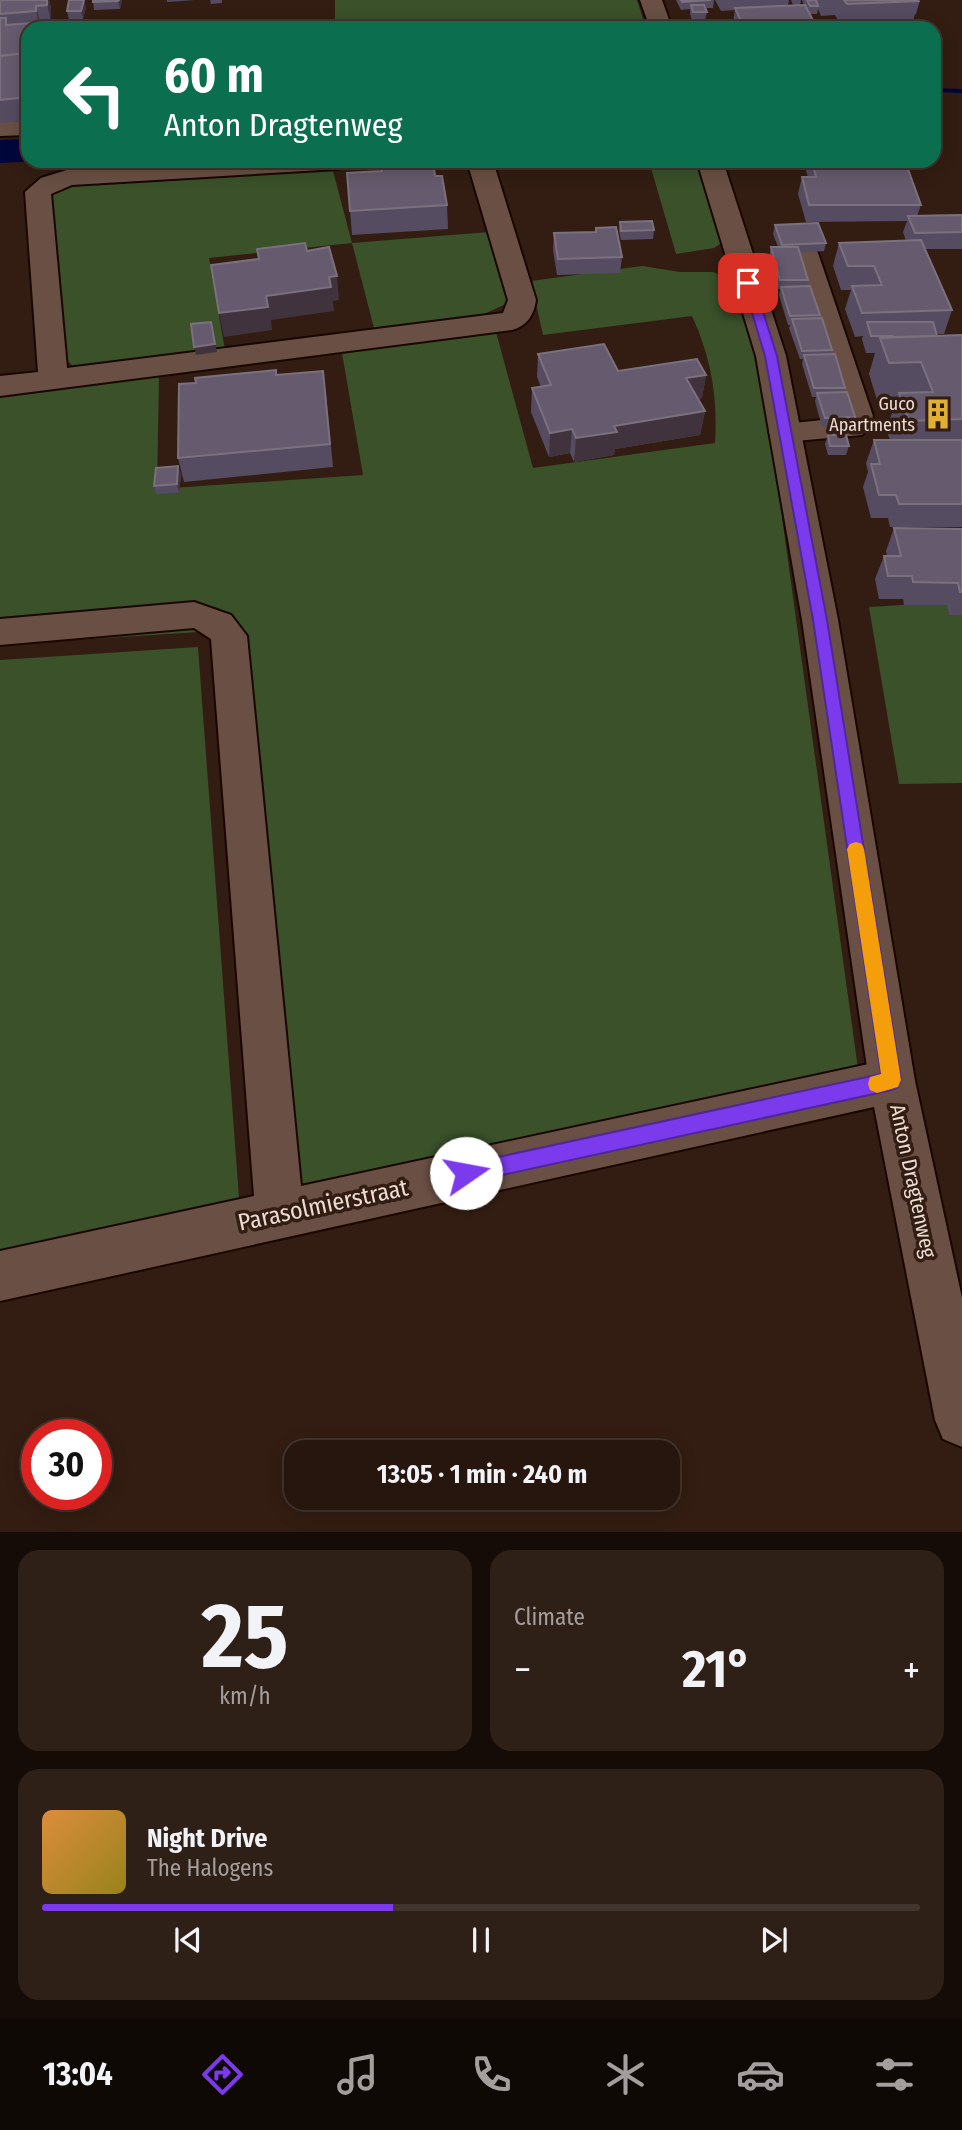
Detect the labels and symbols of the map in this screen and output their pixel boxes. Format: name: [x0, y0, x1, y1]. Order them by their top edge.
pin: [718, 253, 778, 313]
place label: Guco Apartments: [829, 393, 915, 436]
building icon: Guco Apartments: [921, 397, 955, 431]
street label: Anton Dragtenweg: [884, 1102, 942, 1260]
position arrow: [429, 1136, 503, 1210]
street label: Parasolmierstraat: [236, 1173, 411, 1237]
speed limit sign: 30: [21, 1419, 112, 1510]

